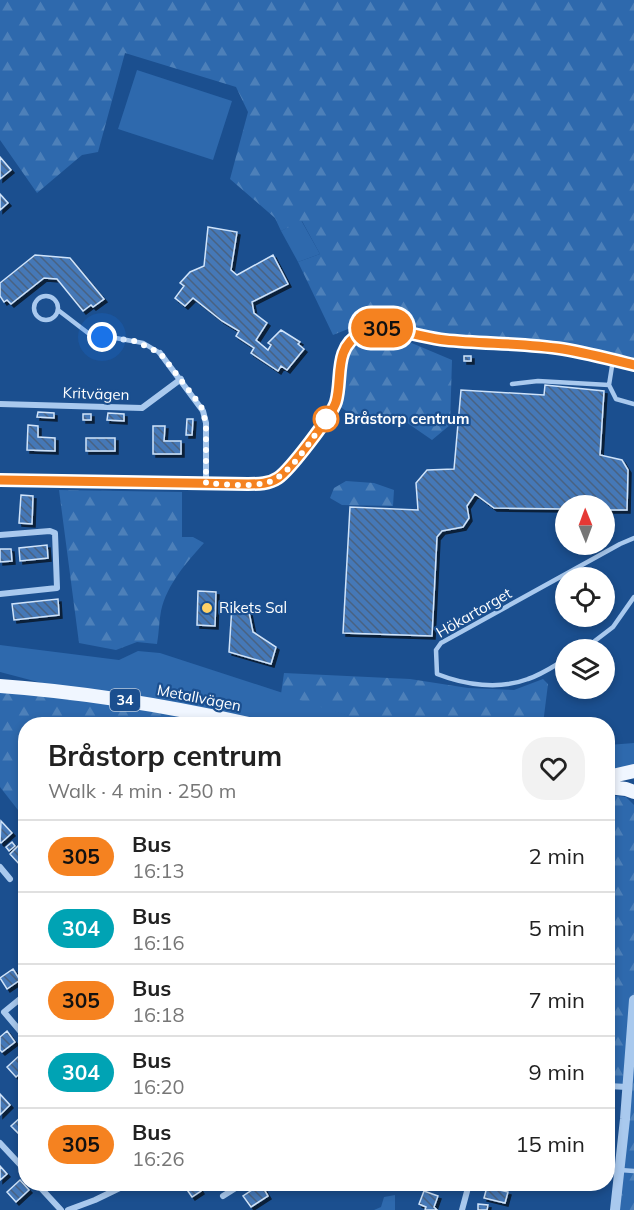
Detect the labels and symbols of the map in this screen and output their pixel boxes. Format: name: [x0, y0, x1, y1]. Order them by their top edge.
line badge: 305: [348, 308, 416, 348]
your location: [87, 322, 117, 352]
street label: Kritvägen: [62, 383, 130, 404]
marker: Bråstorp centrum: [313, 406, 339, 432]
place label: Bråstorp centrum: [344, 409, 469, 428]
north arrow: [555, 495, 615, 555]
street label: Hökartorget: [433, 583, 515, 642]
place label: Rikets Sal: [219, 598, 287, 617]
marker: Rikets Sal: [200, 601, 214, 615]
street label: Metallvägen: [155, 680, 243, 715]
road number: 34: [110, 689, 140, 711]

